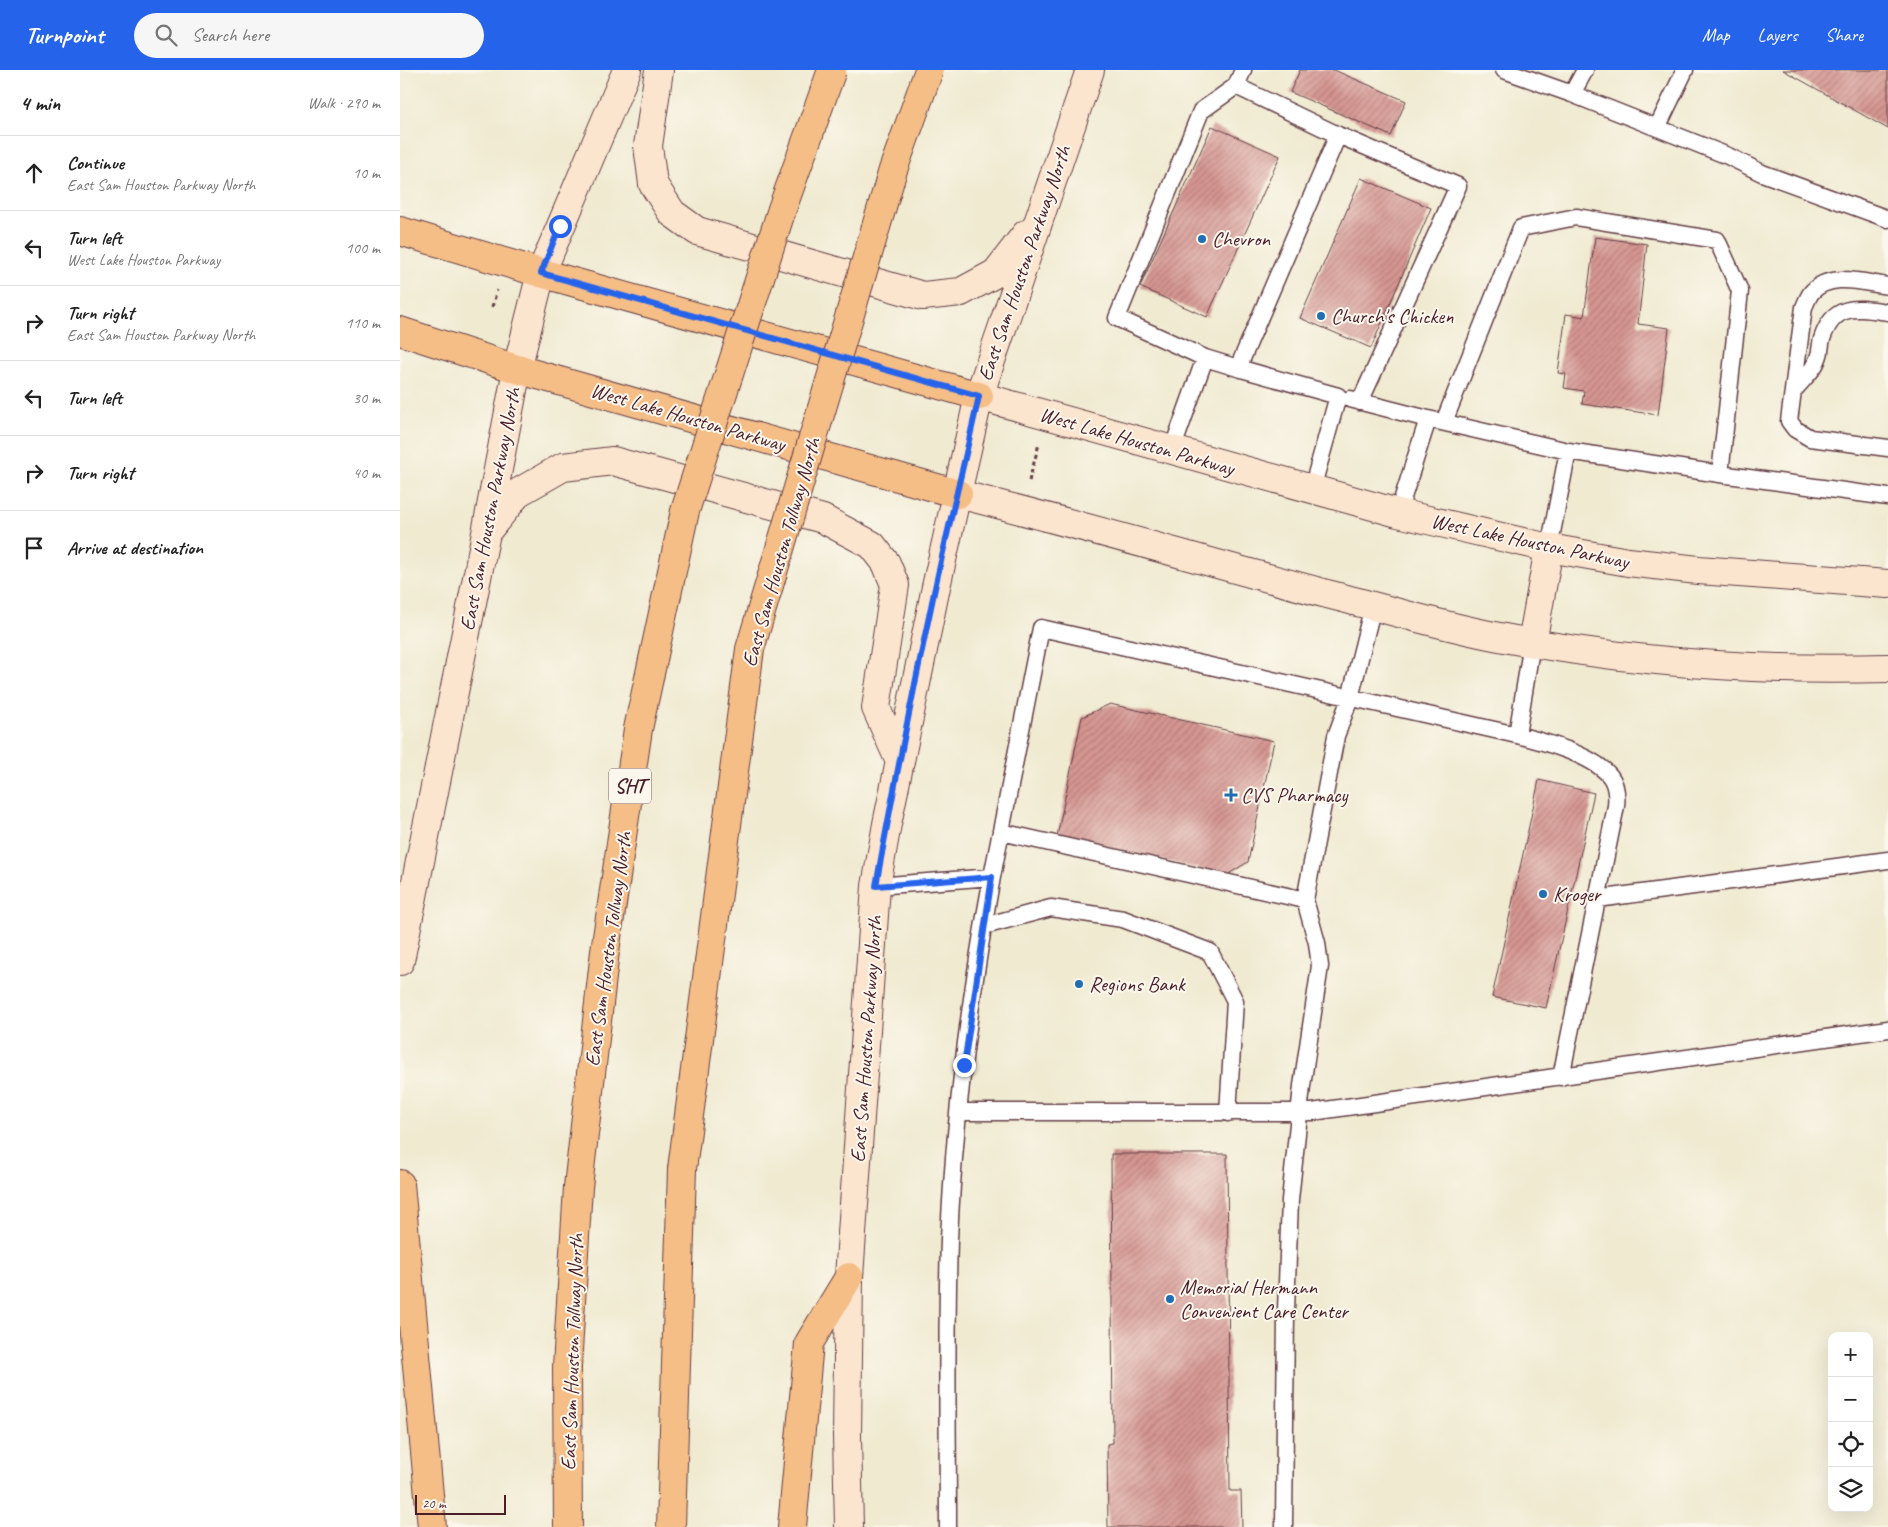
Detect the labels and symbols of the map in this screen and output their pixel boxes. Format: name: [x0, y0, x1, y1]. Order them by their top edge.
street label: East Sam Houston Parkway North: [972, 141, 1077, 384]
route start: [549, 215, 572, 238]
place label: Chevron: [1212, 226, 1270, 252]
marker: Chevron: [1196, 233, 1208, 245]
place label: Church's Chicken: [1331, 303, 1454, 329]
marker: Church's Chicken: [1315, 310, 1327, 322]
street label: West Lake Houston Parkway: [588, 377, 790, 458]
street label: East Sam Houston Parkway North: [454, 384, 527, 633]
street label: West Lake Houston Parkway: [1037, 401, 1239, 482]
street label: East Sam Houston Tollway North: [736, 434, 826, 669]
street label: West Lake Houston Parkway: [1429, 507, 1633, 575]
road number: SHT: [609, 768, 651, 804]
place label: CVS Pharmacy: [1241, 782, 1349, 808]
marker: CVS Pharmacy: [1225, 789, 1237, 801]
street label: East Sam Houston Tollway North: [579, 829, 638, 1068]
place label: Kroger: [1553, 881, 1602, 907]
marker: Kroger: [1537, 888, 1549, 900]
street label: East Sam Houston Parkway North: [844, 914, 888, 1163]
place label: Regions Bank: [1089, 971, 1186, 997]
marker: Regions Bank: [1073, 978, 1085, 990]
route end: [953, 1054, 976, 1077]
street label: East Sam Houston Tollway North: [555, 1232, 589, 1471]
place label: Memorial Hermann Convenient Care Center: [1180, 1274, 1349, 1324]
marker: Memorial Hermann Convenient Care Center: [1164, 1293, 1176, 1305]
scale bar: [415, 1492, 506, 1515]

